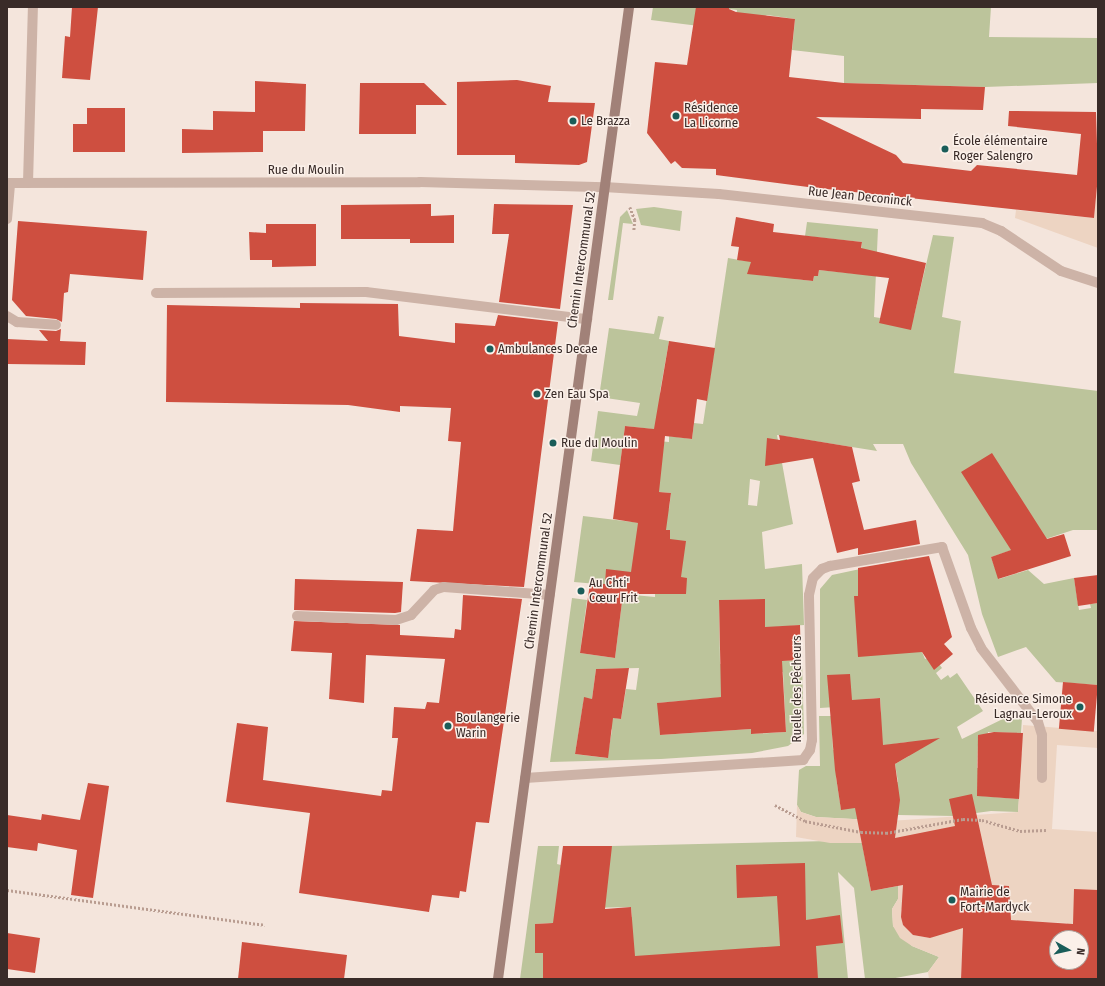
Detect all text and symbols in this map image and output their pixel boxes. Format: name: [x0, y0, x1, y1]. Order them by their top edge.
place label: Résidence La Licorne: [684, 101, 738, 132]
marker: Résidence La Licorne: [671, 111, 681, 121]
place label: Le Brazza: [581, 113, 630, 129]
marker: Le Brazza: [568, 116, 578, 126]
place label: École élémentaire Roger Salengro: [953, 134, 1048, 165]
marker: École élémentaire Roger Salengro: [940, 144, 950, 154]
street label: Rue du Moulin: [268, 162, 344, 178]
street label: Rue Jean Deconinck: [807, 184, 913, 210]
street label: Chemin Intercommunal 52: [565, 191, 599, 329]
place label: Ambulances Decae: [498, 341, 598, 357]
marker: Ambulances Decae: [485, 344, 495, 354]
place label: Zen Eau Spa: [545, 386, 609, 402]
marker: Zen Eau Spa: [532, 389, 542, 399]
place label: Rue du Moulin: [561, 435, 638, 451]
marker: Rue du Moulin: [548, 438, 558, 448]
street label: Chemin Intercommunal 52: [522, 512, 556, 650]
place label: Au Chti' Cœur Frit: [589, 576, 638, 607]
marker: Au Chti' Cœur Frit: [576, 586, 586, 596]
street label: Ruelle des Pêcheurs: [789, 636, 805, 742]
place label: Résidence Simone Lagnau-Leroux: [975, 692, 1072, 723]
marker: Résidence Simone Lagnau-Leroux: [1075, 702, 1085, 712]
place label: Boulangerie Warin: [456, 711, 520, 742]
marker: Boulangerie Warin: [443, 721, 453, 731]
place label: Mairie de Fort-Mardyck: [960, 885, 1029, 916]
marker: Mairie de Fort-Mardyck: [947, 895, 957, 905]
north arrow: [1049, 930, 1089, 970]
text: N: [1073, 947, 1087, 956]

